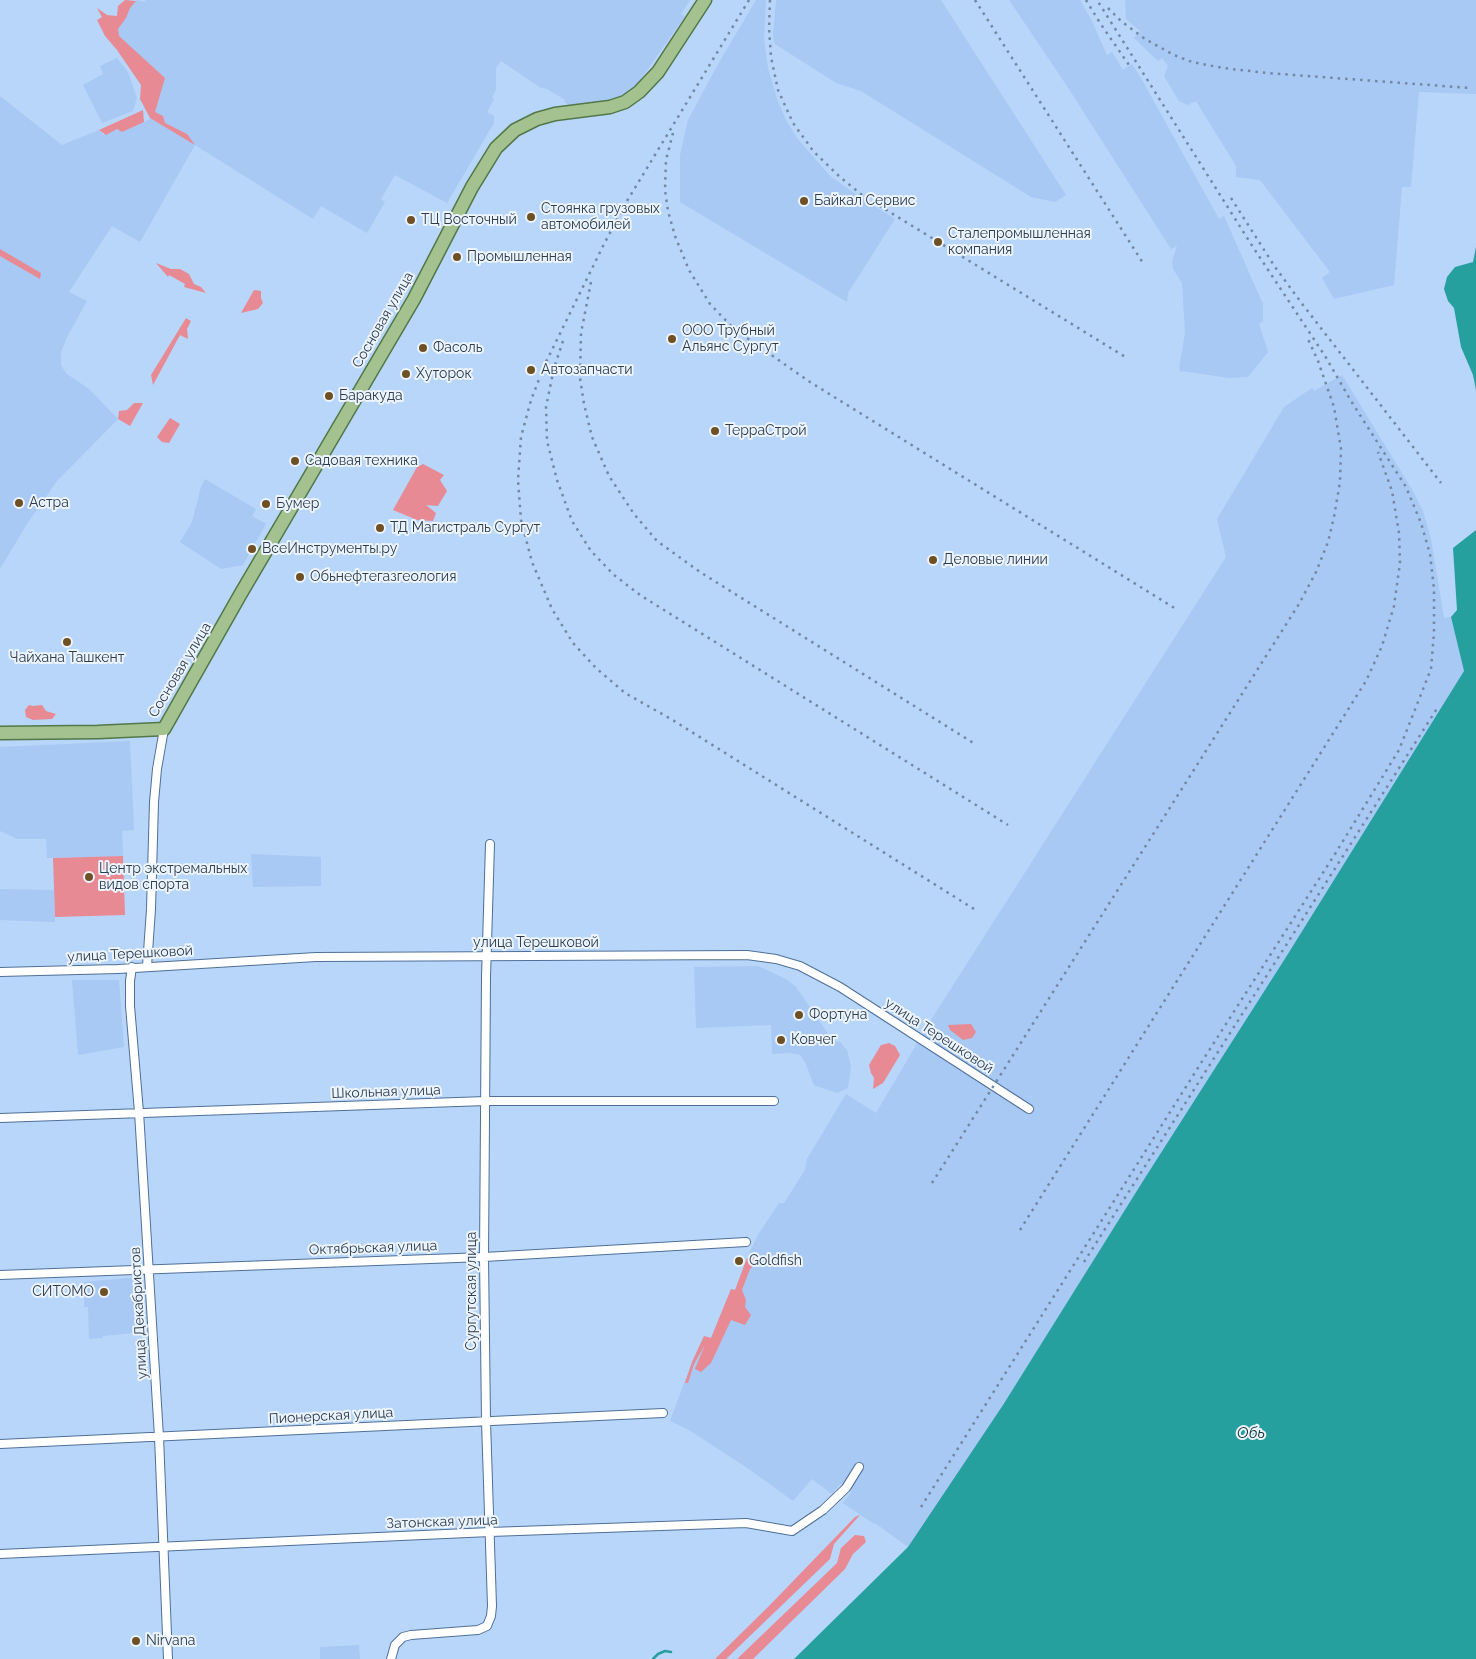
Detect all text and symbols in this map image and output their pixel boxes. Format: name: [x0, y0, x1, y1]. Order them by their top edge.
place label: Байкал Сервис: [814, 193, 915, 209]
marker: Байкал Сервис: [798, 195, 810, 207]
place label: Стоянка грузовых автомобилей: [541, 201, 660, 233]
marker: Стоянка грузовых автомобилей: [525, 211, 537, 223]
place label: ТЦ Восточный: [421, 212, 517, 228]
marker: ТЦ Восточный: [405, 214, 417, 226]
place label: Сталепромышленная компания: [948, 226, 1091, 258]
marker: Сталепромышленная компания: [932, 236, 944, 248]
place label: Промышленная: [467, 249, 572, 265]
marker: Промышленная: [451, 251, 463, 263]
street label: Сосновая улица: [349, 269, 417, 371]
place label: ООО Трубный Альянс Сургут: [682, 323, 779, 356]
marker: ООО Трубный Альянс Сургут: [666, 333, 678, 345]
place label: Фасоль: [433, 340, 483, 356]
marker: Фасоль: [417, 342, 429, 354]
place label: Автозапчасти: [541, 362, 633, 378]
marker: Автозапчасти: [525, 364, 537, 376]
place label: Хуторок: [416, 366, 472, 382]
marker: Хуторок: [400, 368, 412, 380]
place label: Баракуда: [339, 388, 403, 404]
marker: Баракуда: [323, 390, 335, 402]
place label: ТерраСтрой: [725, 423, 807, 439]
marker: ТерраСтрой: [709, 425, 721, 437]
place label: Садовая техника: [305, 453, 418, 469]
marker: Садовая техника: [289, 455, 301, 467]
place label: Астра: [29, 495, 69, 511]
place label: Бумер: [276, 496, 319, 512]
marker: Астра: [13, 497, 25, 509]
marker: Бумер: [260, 498, 272, 510]
place label: ТД Магистраль Сургут: [390, 520, 540, 536]
marker: ТД Магистраль Сургут: [374, 522, 386, 534]
place label: ВсеИнструменты.ру: [262, 541, 397, 557]
marker: ВсеИнструменты.ру: [246, 543, 258, 555]
place label: Деловые линии: [943, 552, 1048, 568]
marker: Деловые линии: [927, 554, 939, 566]
place label: Обьнефтегазгеология: [310, 569, 456, 585]
marker: Обьнефтегазгеология: [294, 571, 306, 583]
street label: Сосновая улица: [145, 620, 215, 720]
marker: Чайхана Ташкент: [61, 636, 73, 648]
place label: Чайхана Ташкент: [10, 650, 124, 666]
place label: Центр экстремальных видов спорта: [99, 861, 247, 894]
marker: Центр экстремальных видов спорта: [83, 871, 95, 883]
street label: улица Терешковой: [473, 935, 599, 951]
street label: улица Терешковой: [67, 942, 193, 966]
street label: улица Терешковой: [882, 995, 996, 1077]
place label: Фортуна: [809, 1007, 867, 1023]
marker: Фортуна: [793, 1009, 805, 1021]
place label: Ковчег: [791, 1032, 836, 1048]
marker: Ковчег: [775, 1034, 787, 1046]
street label: Школьная улица: [331, 1082, 441, 1102]
street label: Сургутская улица: [464, 1232, 480, 1350]
street label: Октябрьская улица: [308, 1237, 438, 1259]
street label: улица Декабристов: [127, 1246, 151, 1380]
place label: Goldfish: [749, 1253, 802, 1269]
marker: Goldfish: [733, 1255, 745, 1267]
place label: СИТОМО: [32, 1284, 94, 1300]
marker: СИТОМО: [98, 1286, 110, 1298]
street label: Пионерская улица: [268, 1404, 394, 1428]
water label: Обь: [1237, 1424, 1265, 1442]
street label: Затонская улица: [386, 1512, 498, 1532]
place label: Nirvana: [146, 1633, 195, 1649]
marker: Nirvana: [130, 1635, 142, 1647]

